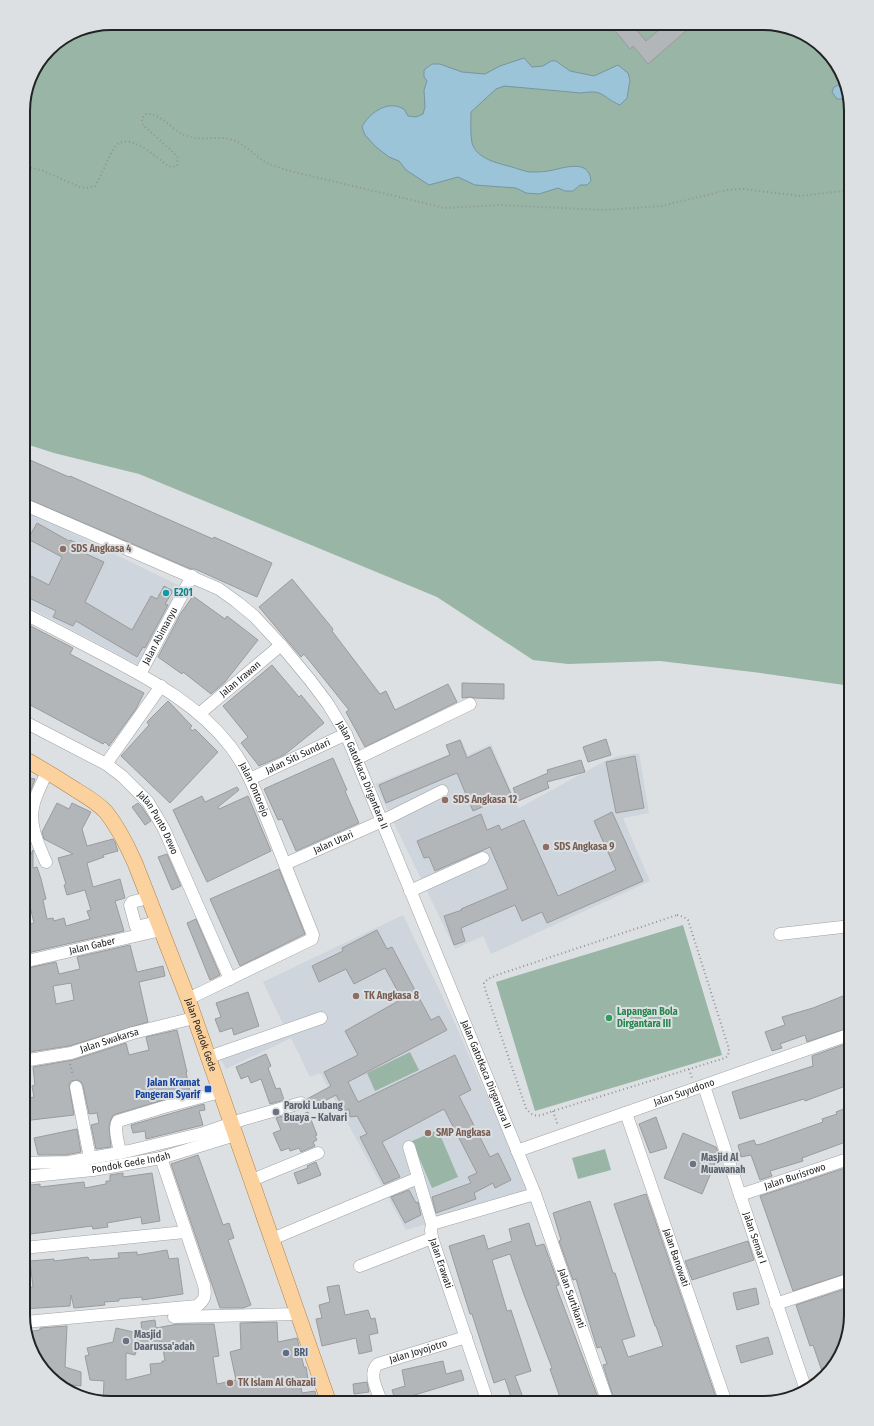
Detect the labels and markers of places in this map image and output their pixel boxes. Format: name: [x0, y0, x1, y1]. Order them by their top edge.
place label: SDS Angkasa 4: [71, 543, 131, 555]
marker: SDS Angkasa 4: [58, 544, 68, 554]
place label: E201: [174, 587, 193, 599]
marker: E201: [161, 588, 171, 598]
place label: SDS Angkasa 12: [453, 794, 518, 806]
marker: SDS Angkasa 12: [440, 795, 450, 805]
place label: SDS Angkasa 9: [554, 841, 614, 853]
marker: SDS Angkasa 9: [541, 842, 551, 852]
place label: TK Angkasa 8: [364, 990, 420, 1002]
marker: TK Angkasa 8: [351, 991, 361, 1001]
place label: Lapangan Bola Dirgantara III: [617, 1006, 678, 1030]
marker: Lapangan Bola Dirgantara III: [604, 1013, 614, 1023]
place label: Jalan Kramat Pangeran Syarif: [135, 1077, 201, 1101]
marker: Jalan Kramat Pangeran Syarif: [203, 1084, 213, 1094]
place label: Paroki Lubang Buaya – Kalvari: [284, 1100, 347, 1124]
marker: Paroki Lubang Buaya – Kalvari: [271, 1107, 281, 1117]
place label: SMP Angkasa: [436, 1127, 491, 1139]
marker: SMP Angkasa: [423, 1128, 433, 1138]
place label: Masjid Al Muawanah: [701, 1152, 745, 1176]
marker: Masjid Al Muawanah: [688, 1159, 698, 1169]
place label: Masjid Daarussa'adah: [134, 1329, 195, 1353]
marker: Masjid Daarussa'adah: [121, 1336, 131, 1346]
place label: BRI: [294, 1347, 308, 1359]
marker: BRI: [281, 1348, 291, 1358]
place label: TK Islam Al Ghazali: [238, 1377, 316, 1389]
marker: TK Islam Al Ghazali: [225, 1378, 235, 1388]

